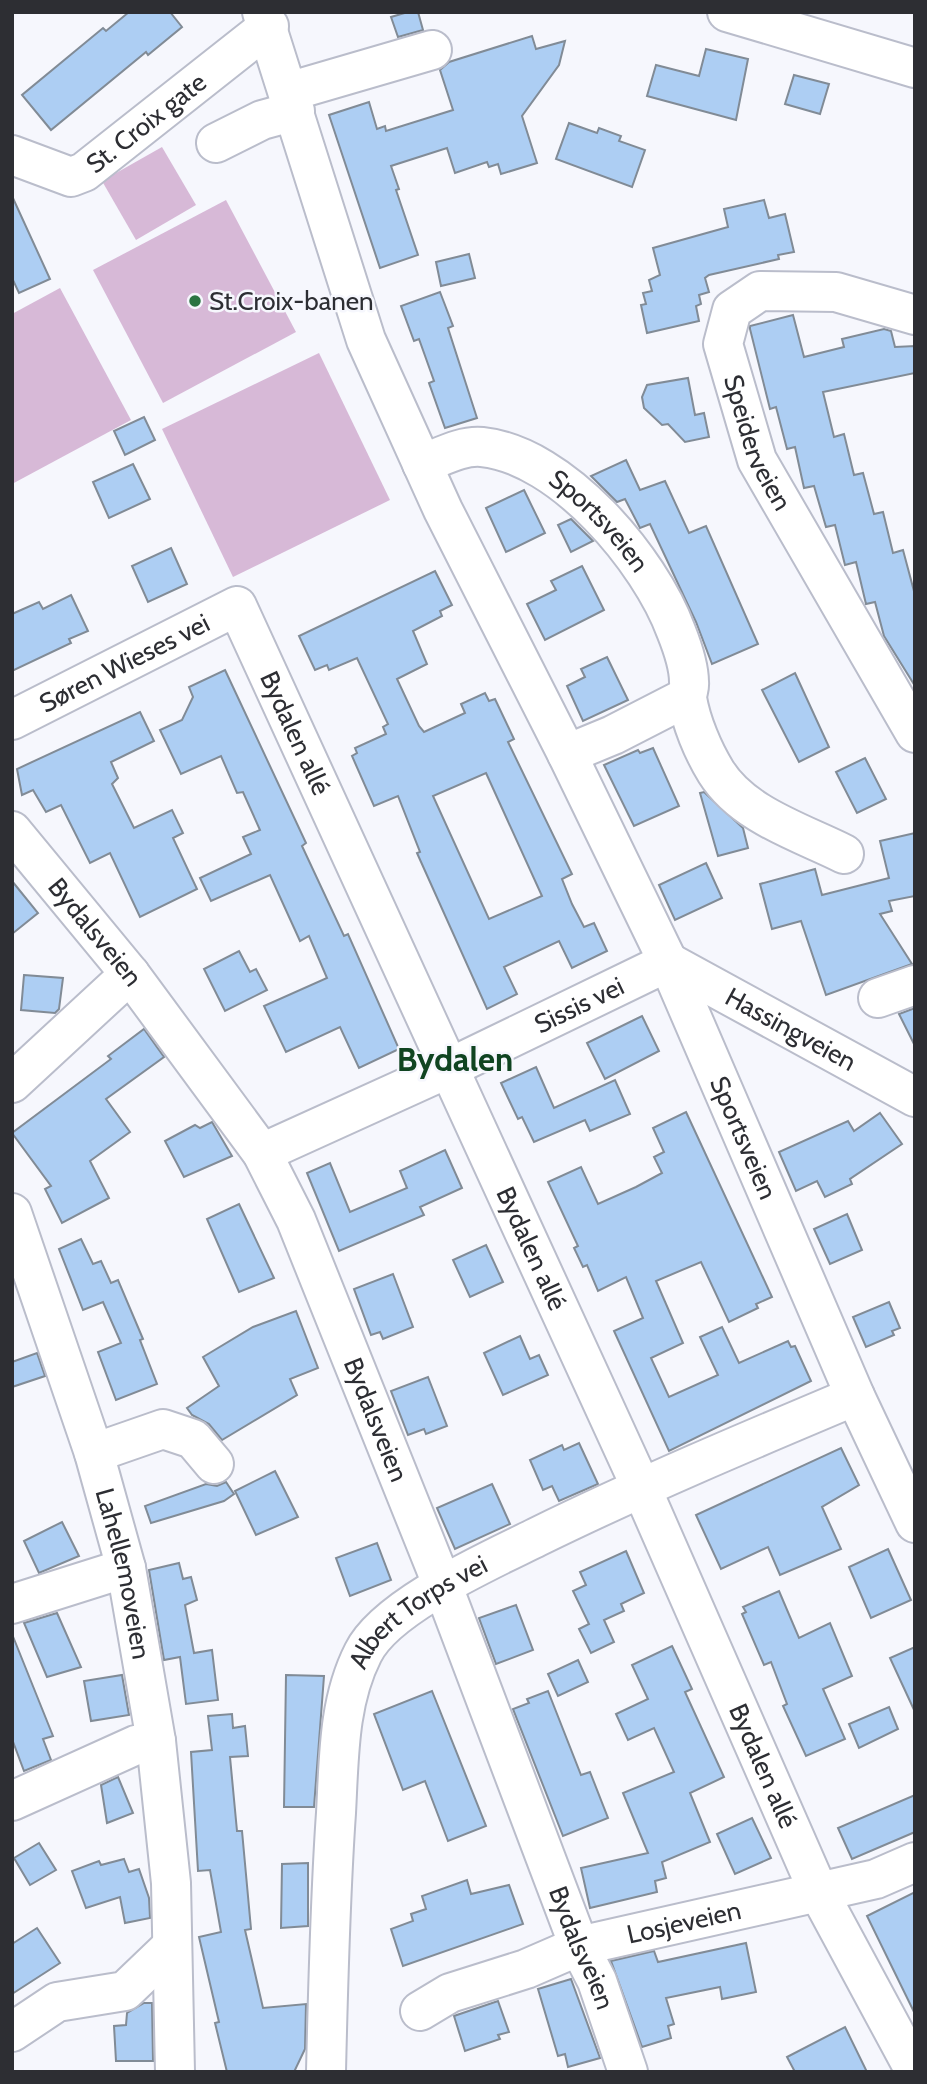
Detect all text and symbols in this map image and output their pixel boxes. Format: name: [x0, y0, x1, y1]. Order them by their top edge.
street label: St. Croix gate: [80, 66, 212, 180]
place label: St.Croix-banen: [209, 285, 374, 317]
marker: St.Croix-banen: [187, 293, 203, 309]
street label: Speiderveien: [717, 371, 799, 516]
street label: Sportsveien: [543, 462, 656, 578]
street label: Søren Wieses vei: [34, 607, 215, 719]
street label: Bydalen allé: [253, 666, 337, 800]
street label: Bydalsveien: [41, 871, 149, 992]
street label: Sissis vei: [529, 970, 629, 1040]
street label: Hassingveien: [720, 980, 862, 1078]
district label: Bydalen: [397, 1039, 513, 1079]
street label: Sportsveien: [703, 1071, 784, 1204]
street label: Bydalen allé: [489, 1182, 574, 1315]
street label: Bydalsveien: [337, 1353, 415, 1486]
street label: Lahellemoveien: [89, 1484, 158, 1662]
street label: Albert Torps vei: [342, 1548, 493, 1674]
street label: Bydalen allé: [722, 1699, 805, 1833]
street label: Bydalsveien: [542, 1882, 621, 2014]
street label: Losjeveien: [624, 1894, 744, 1951]

